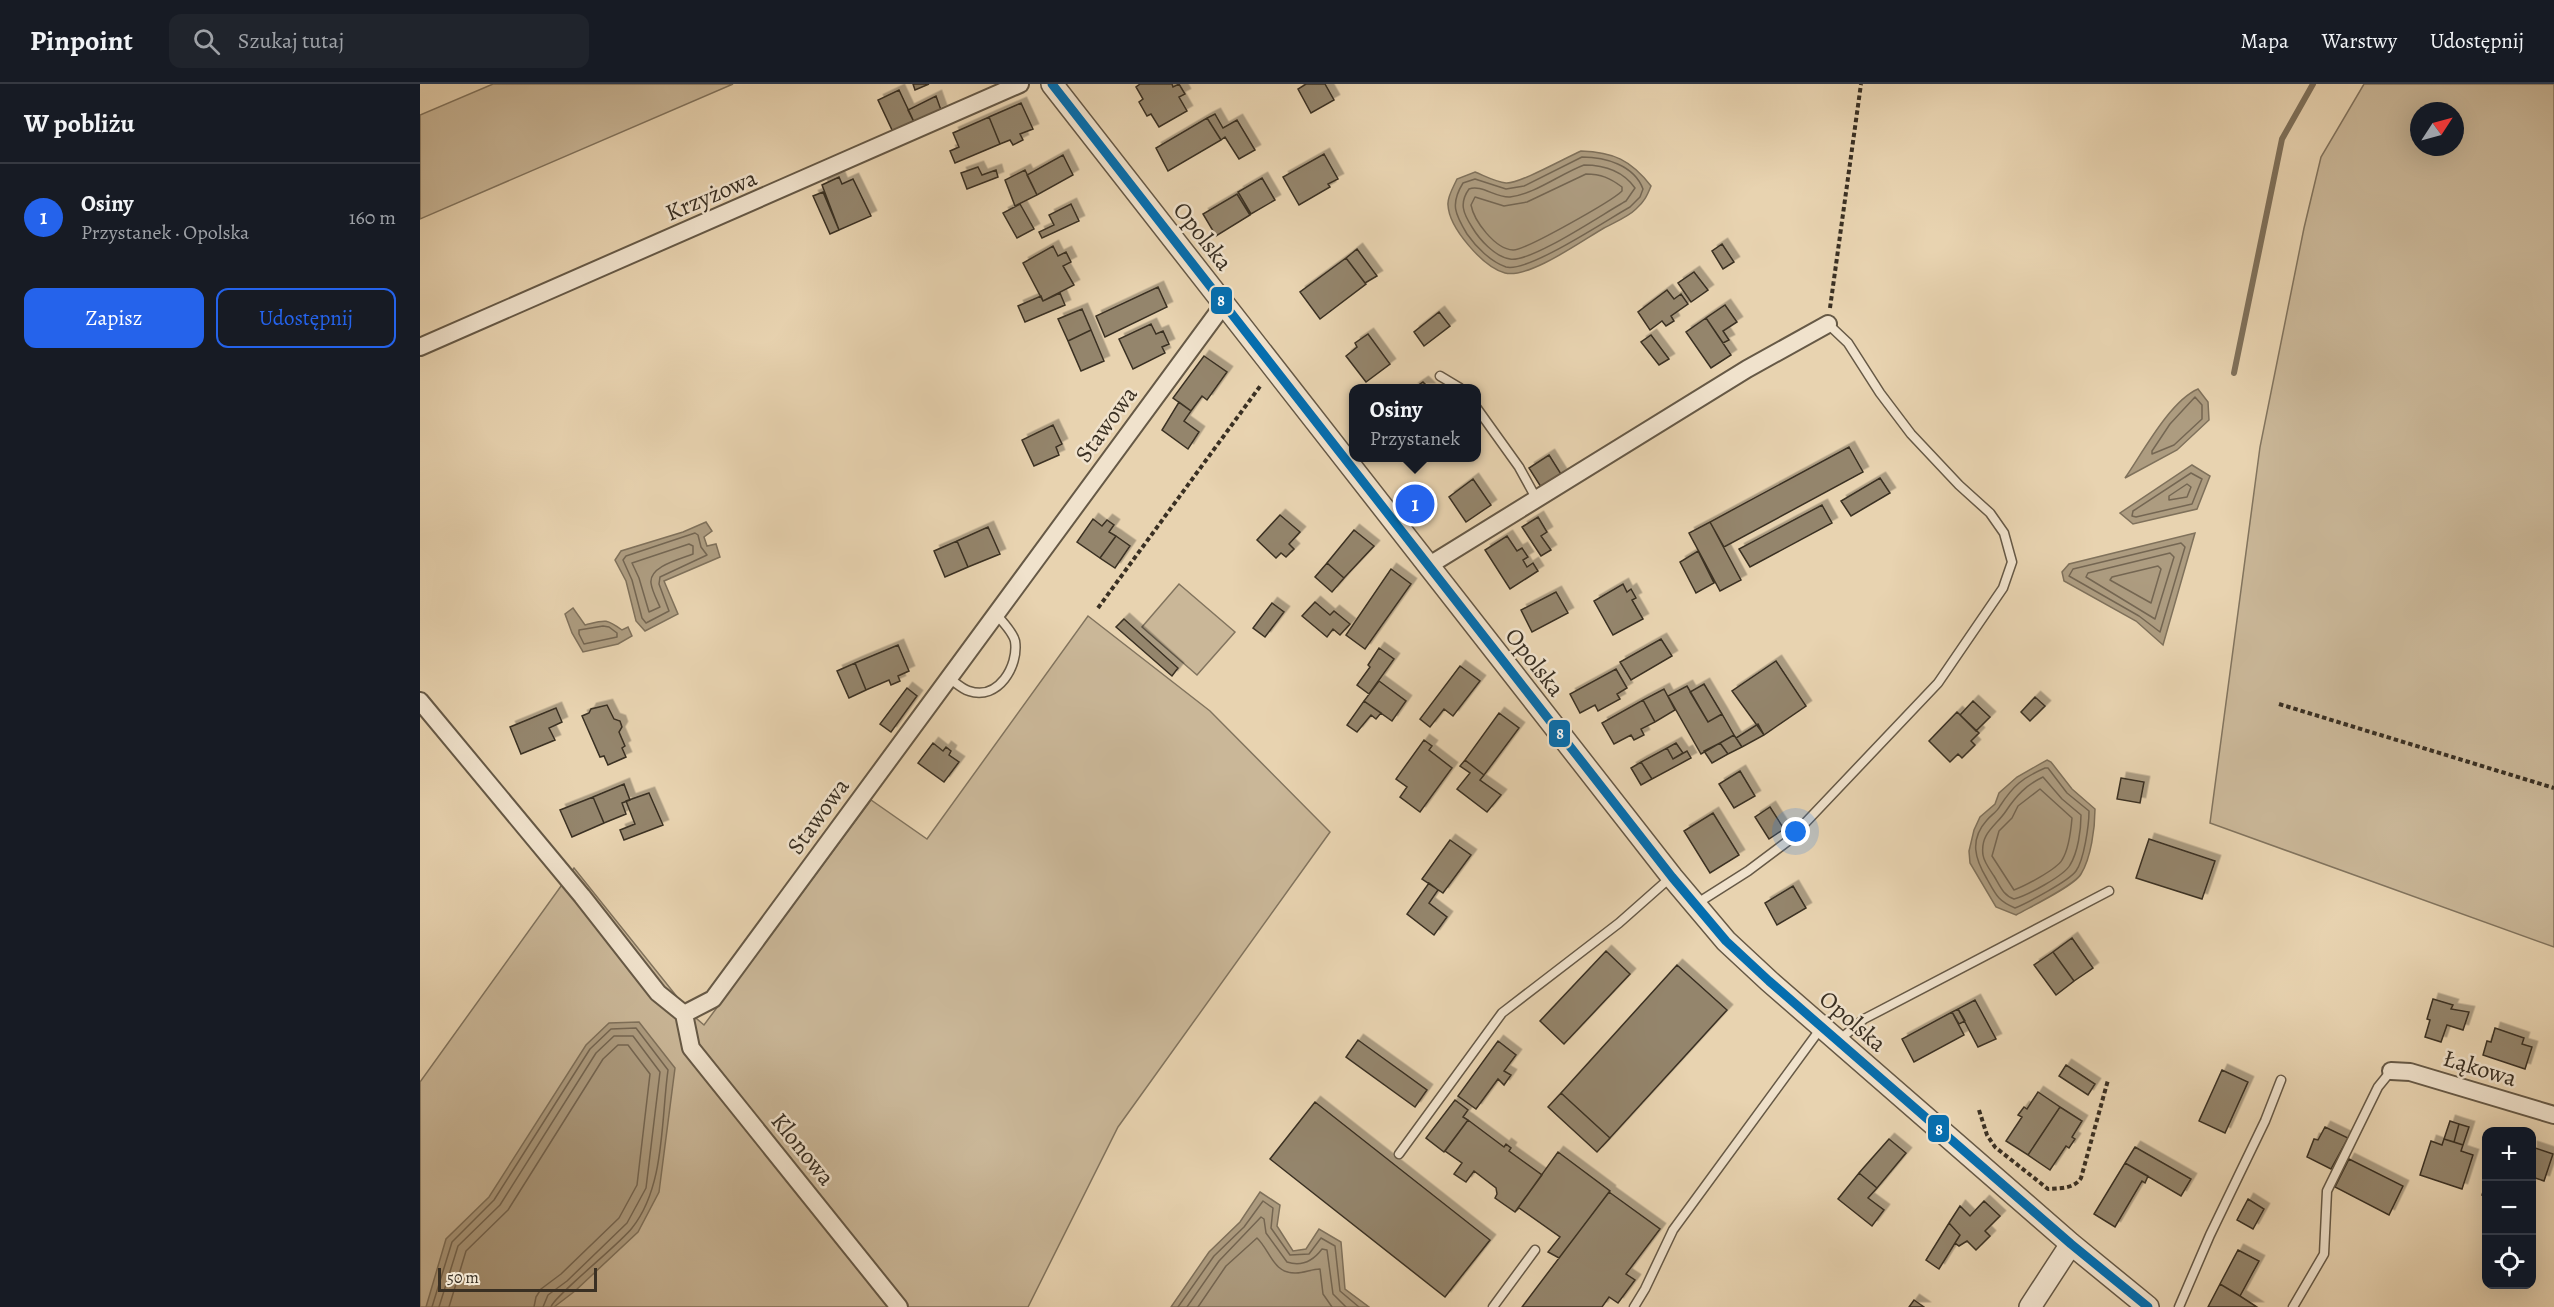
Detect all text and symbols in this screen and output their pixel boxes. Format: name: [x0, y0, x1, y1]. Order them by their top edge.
search box: [169, 14, 589, 68]
text: Pinpoint: [30, 22, 133, 60]
icon: search: [190, 25, 223, 58]
text: Szukaj tutaj: [238, 26, 344, 56]
text: Mapa: [2241, 27, 2289, 55]
text: Warstwy: [2322, 27, 2397, 55]
text: Udostępnij: [2430, 27, 2524, 55]
north arrow: [2410, 102, 2464, 156]
text: W pobliżu: [24, 106, 135, 141]
street label: Krzyżowa: [660, 161, 762, 229]
text: Osiny: [81, 189, 134, 219]
street label: Opolska: [1166, 195, 1241, 278]
text: 1: [40, 204, 47, 231]
text: 160 m: [349, 204, 396, 231]
text: Przystanek · Opolska: [81, 219, 249, 246]
line badge: 8: [1210, 286, 1233, 315]
button: Zapisz: [24, 288, 204, 348]
button: Udostępnij: [216, 288, 396, 348]
text: 8: [1217, 290, 1225, 312]
street label: Stawowa: [1067, 379, 1145, 469]
popup: [1349, 384, 1481, 462]
text: Osiny: [1370, 395, 1422, 425]
text: Przystanek: [1370, 425, 1460, 452]
pin: 1: [1396, 482, 1434, 526]
street label: Opolska: [1498, 621, 1573, 704]
line badge: 8: [1548, 719, 1571, 748]
text: 8: [1556, 723, 1564, 745]
street label: Stawowa: [779, 771, 857, 861]
your location: [1781, 817, 1810, 846]
street label: Opolska: [1813, 983, 1894, 1060]
street label: Łąkowa: [2439, 1042, 2521, 1095]
street label: Klonowa: [764, 1106, 843, 1193]
line badge: 8: [1927, 1114, 1950, 1143]
text: 8: [1935, 1119, 1943, 1141]
map controls: [2482, 1127, 2536, 1289]
button: +: [2482, 1127, 2536, 1181]
button: −: [2482, 1181, 2536, 1235]
button: locate: [2482, 1235, 2536, 1289]
scale bar: [438, 1265, 597, 1292]
text: 50 m: [447, 1267, 479, 1289]

